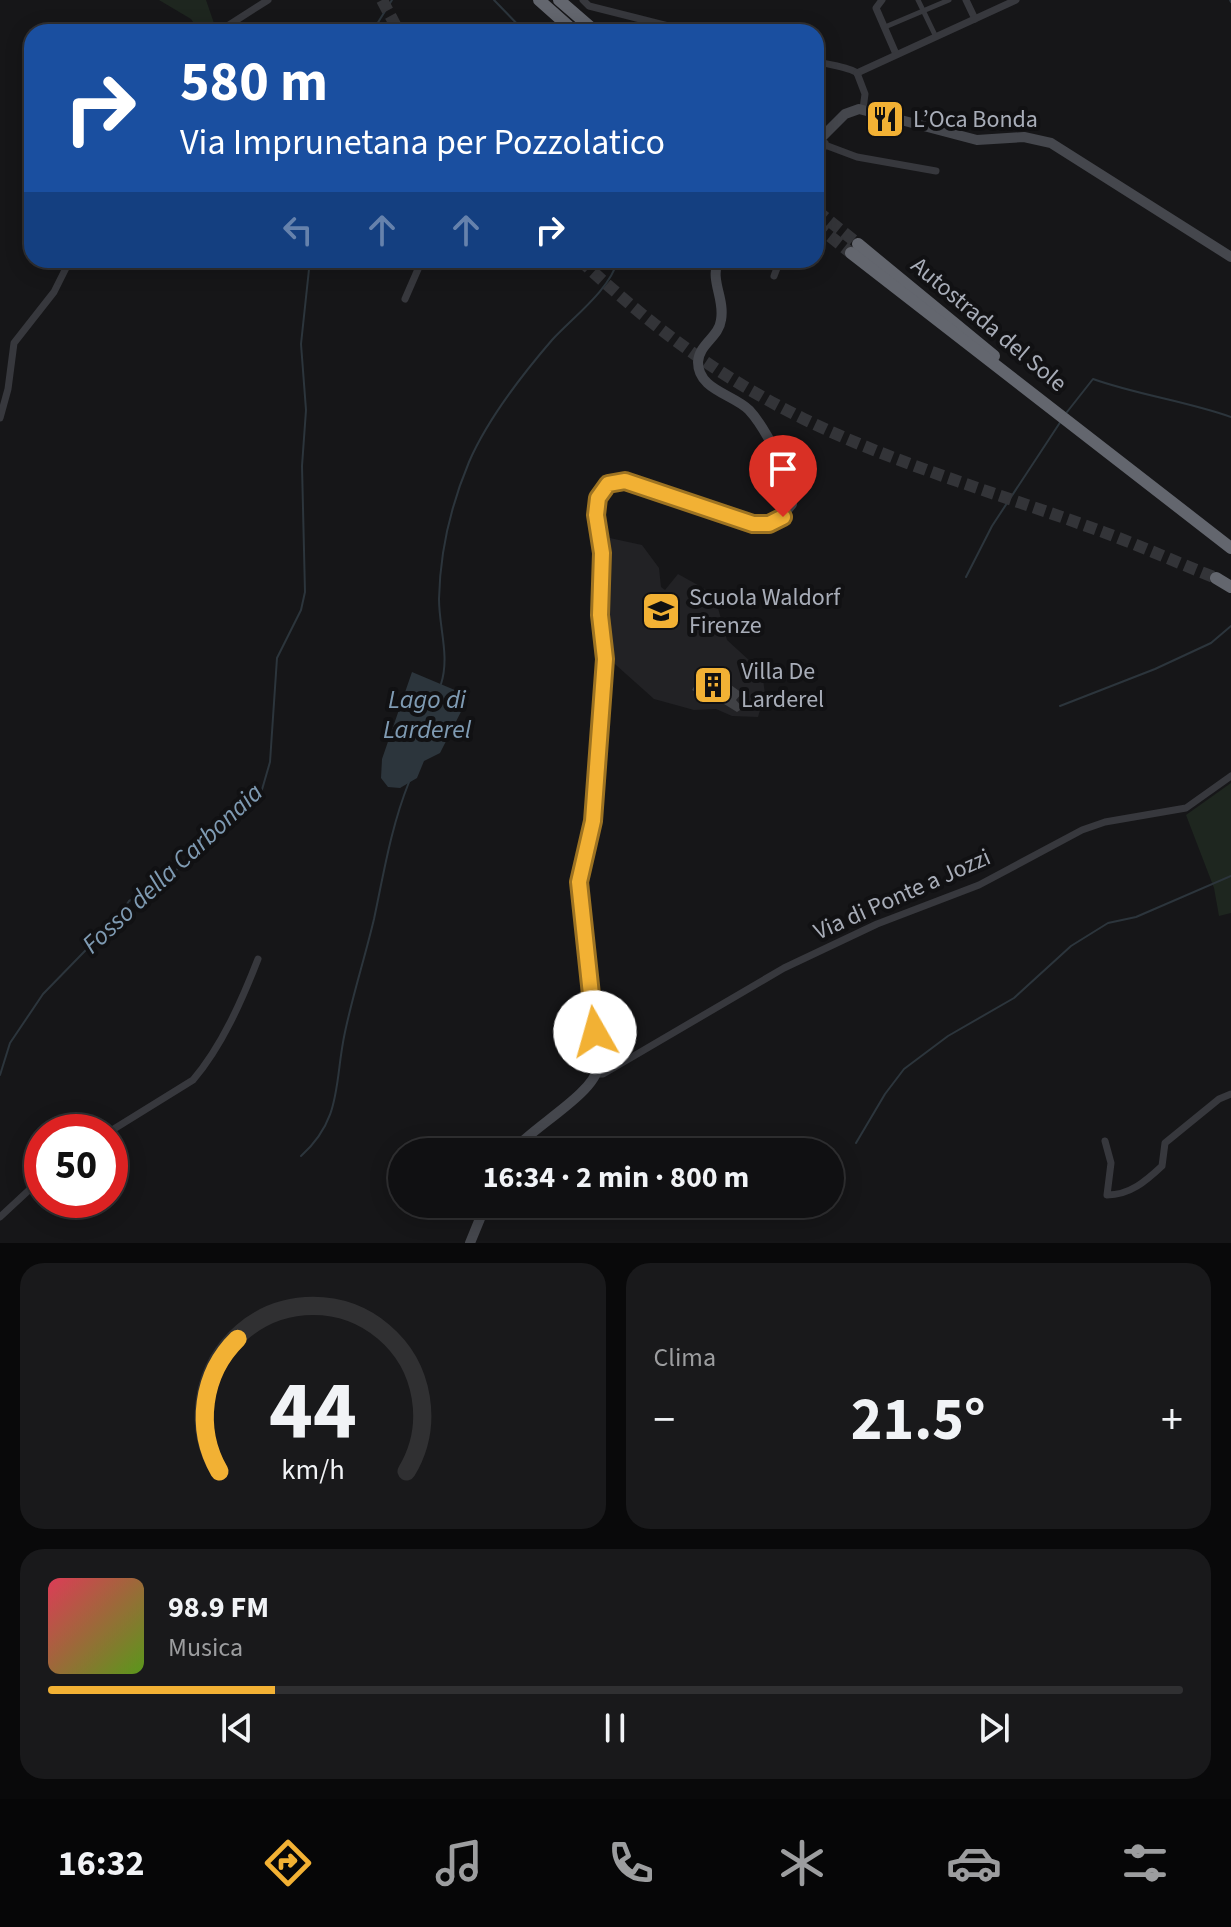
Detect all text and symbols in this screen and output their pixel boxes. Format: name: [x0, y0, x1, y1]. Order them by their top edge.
text: 580 m: [180, 43, 328, 122]
icon: right: [48, 56, 152, 160]
restaurant icon: L’Oca Bonda: [864, 98, 906, 140]
place label: L’Oca Bonda: [913, 102, 1038, 137]
text: Via Imprunetana per Pozzolatico: [180, 117, 665, 168]
icon: left: [276, 208, 320, 252]
icon: ahead: [360, 208, 404, 252]
icon: ahead: [444, 208, 488, 252]
icon: right: [528, 208, 572, 252]
street label: Autostrada del Sole: [903, 248, 1074, 400]
pin: [749, 435, 817, 517]
icon: arrive: [761, 447, 805, 491]
place label: Scuola Waldorf Firenze: [689, 580, 841, 643]
school or university icon: Scuola Waldorf Firenze: [640, 590, 682, 632]
place label: Villa De Larderel: [741, 654, 824, 717]
building icon: Villa De Larderel: [692, 664, 734, 706]
water label: Lago di Larderel: [383, 681, 472, 748]
water label: Fosso della Carbonaia: [74, 775, 271, 962]
street label: Via di Ponte a Jozzi: [808, 840, 996, 949]
position arrow: [553, 990, 637, 1074]
speed limit sign: 50: [24, 1114, 128, 1218]
text: 16:34 · 2 min · 800 m: [483, 1156, 749, 1199]
text: Clima: [654, 1339, 716, 1376]
text: 44: [269, 1353, 357, 1471]
text: 21.5°: [851, 1378, 986, 1463]
text: −: [654, 1389, 675, 1452]
text: +: [1161, 1389, 1183, 1452]
text: km/h: [281, 1450, 344, 1490]
text: 98.9 FM: [168, 1586, 269, 1629]
text: Musica: [168, 1629, 243, 1666]
icon: previous: [215, 1706, 259, 1750]
icon: pause: [593, 1706, 637, 1750]
icon: next: [972, 1706, 1016, 1750]
icon: directions: [260, 1835, 316, 1891]
icon: music: [431, 1835, 487, 1891]
icon: phone: [603, 1835, 659, 1891]
icon: climate: [774, 1835, 830, 1891]
icon: car: [946, 1835, 1002, 1891]
icon: filters: [1117, 1835, 1173, 1891]
text: 16:32: [58, 1838, 145, 1889]

